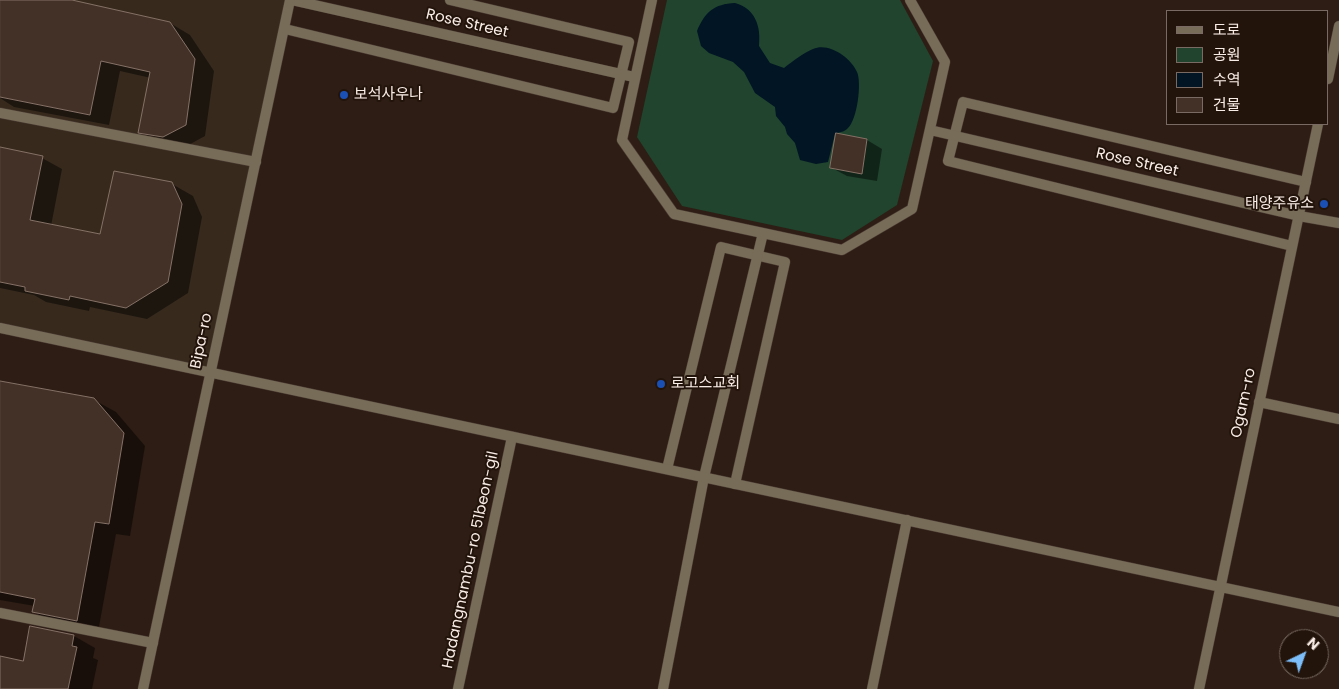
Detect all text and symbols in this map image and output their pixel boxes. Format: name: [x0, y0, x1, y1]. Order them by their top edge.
street label: Rose Street: [424, 6, 510, 42]
legend: [1166, 10, 1329, 125]
text: 도로: [1213, 19, 1241, 40]
text: 공원: [1213, 44, 1241, 65]
text: 수역: [1213, 69, 1241, 90]
place label: 보석사우나: [354, 86, 423, 104]
marker: 보석사우나: [338, 89, 350, 101]
text: 건물: [1213, 94, 1241, 115]
street label: Rose Street: [1094, 145, 1180, 181]
place label: 태양주유소: [1245, 195, 1314, 213]
marker: 태양주유소: [1318, 198, 1330, 210]
street label: Bipa-ro: [187, 311, 217, 371]
street label: Ogam-ro: [1228, 366, 1260, 440]
place label: 로고스교회: [671, 375, 740, 393]
marker: 로고스교회: [655, 378, 667, 390]
street label: Hadangnambu-ro 51beon-gil: [439, 450, 503, 670]
north arrow: [1279, 629, 1329, 679]
text: N: [1303, 633, 1324, 655]

